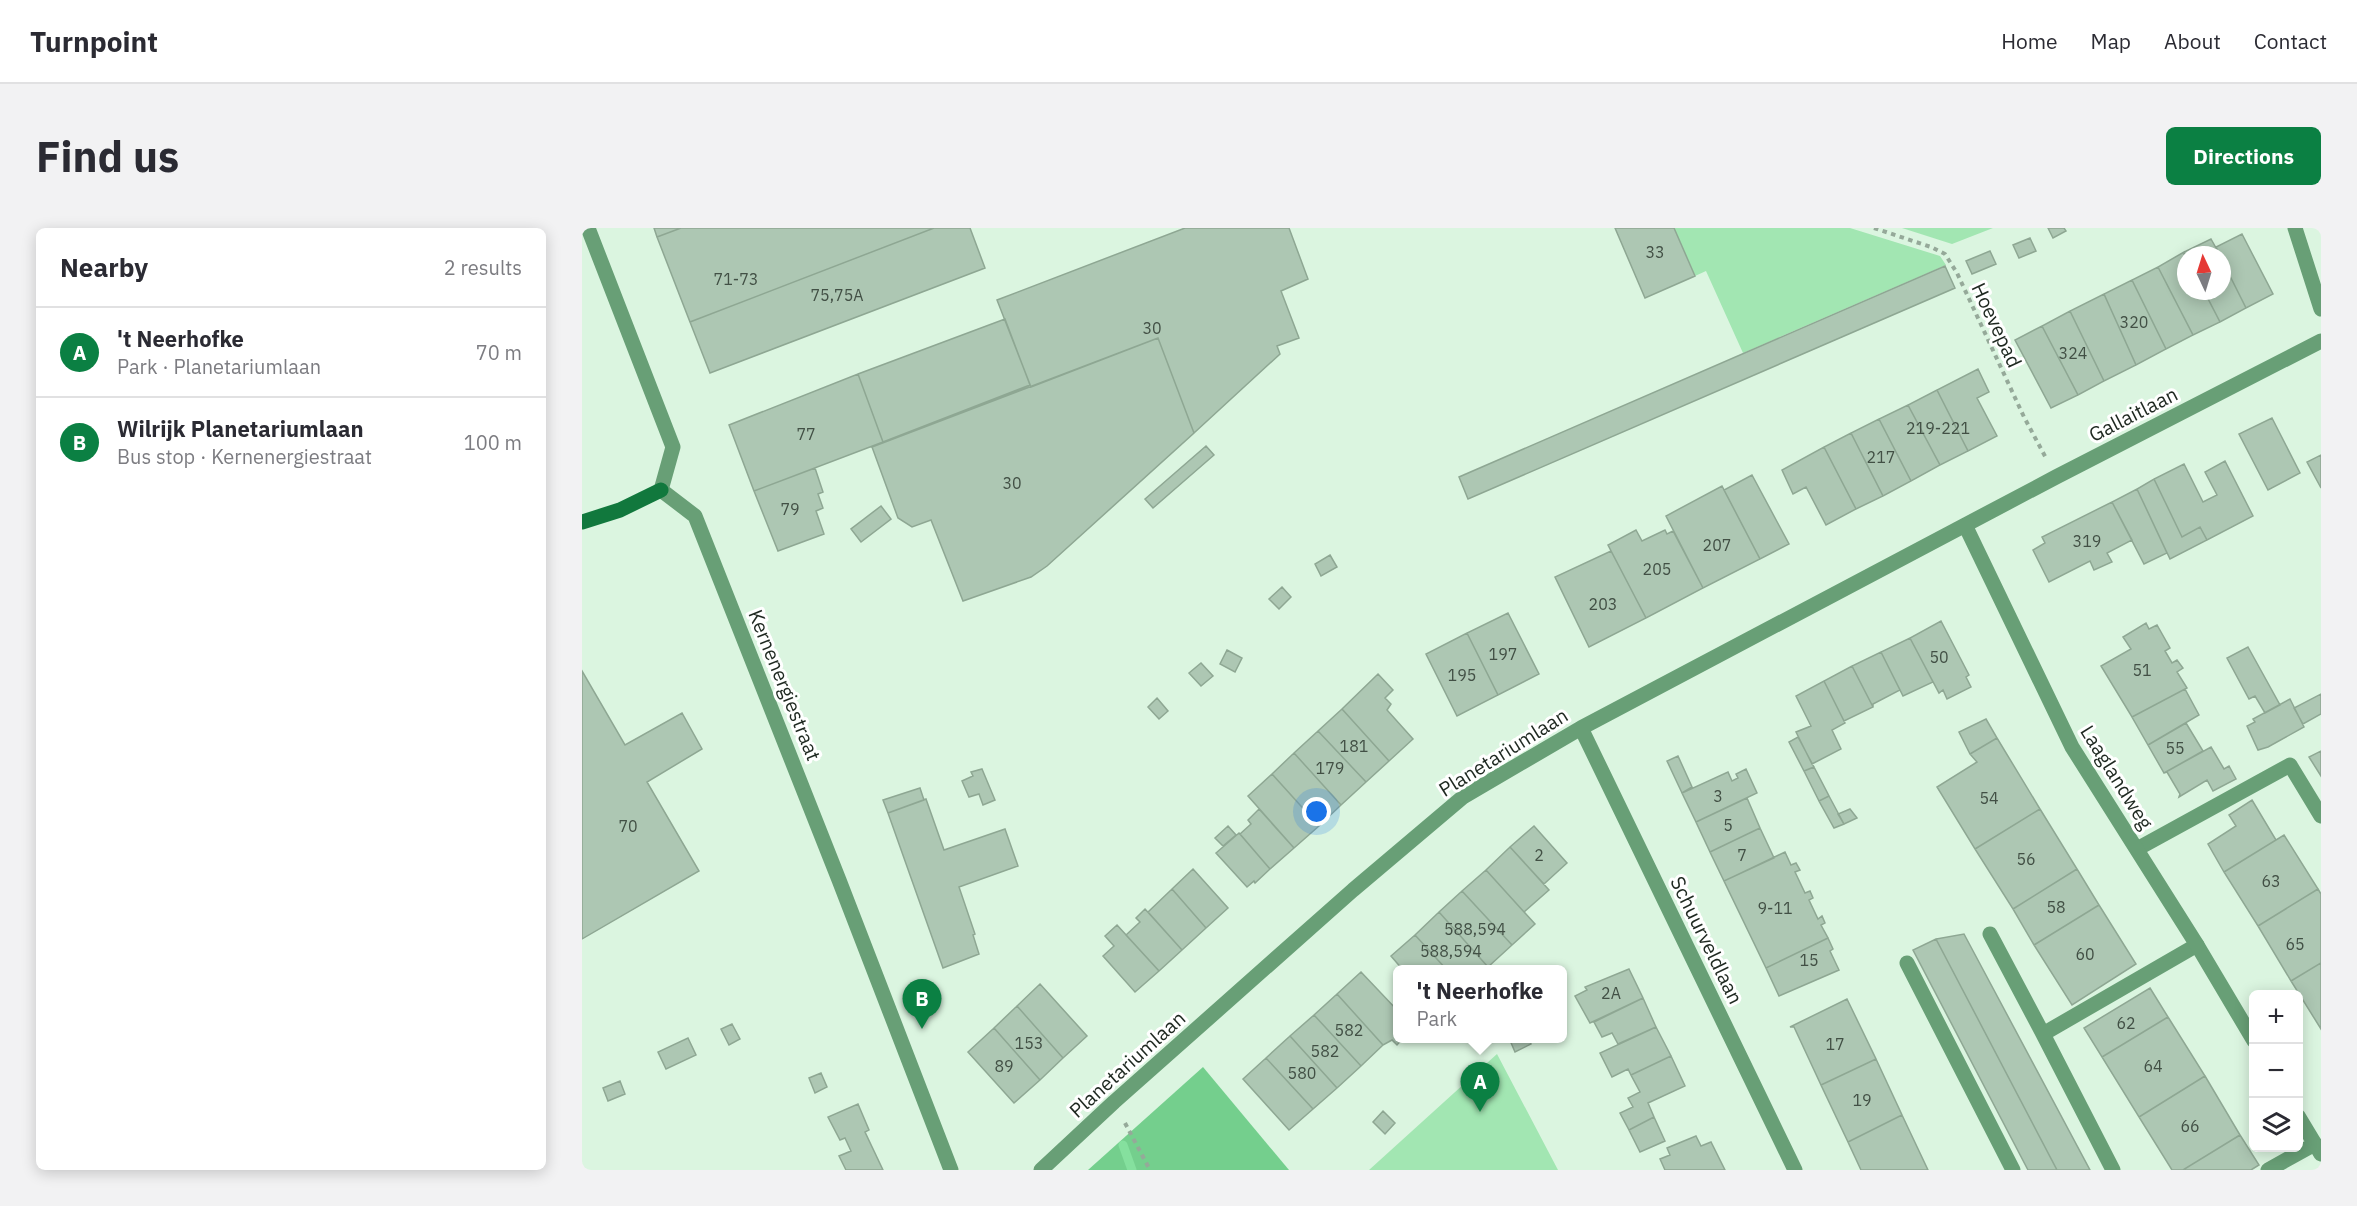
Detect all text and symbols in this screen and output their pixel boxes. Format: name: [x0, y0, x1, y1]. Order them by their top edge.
text: Turnpoint: [30, 23, 158, 60]
text: Home: [2001, 27, 2058, 55]
text: Map: [2091, 27, 2131, 55]
text: About: [2164, 27, 2221, 55]
text: Contact: [2254, 27, 2327, 55]
button: Directions: [2166, 127, 2321, 185]
text: Find us: [36, 129, 179, 184]
house number: 33: [1645, 242, 1665, 262]
north arrow: [2177, 246, 2231, 300]
text: Nearby: [60, 250, 148, 284]
text: 2 results: [444, 254, 522, 281]
house number: 71-73: [714, 269, 758, 289]
street label: Hoevepad: [1966, 278, 2028, 372]
house number: 75,75A: [810, 285, 864, 305]
house number: 320: [2120, 312, 2148, 332]
house number: 30: [1142, 318, 1162, 338]
text: 't Neerhofke: [117, 324, 244, 353]
text: A: [73, 339, 86, 366]
text: 70 m: [476, 339, 522, 366]
house number: 324: [2059, 343, 2087, 363]
text: Park · Planetariumlaan: [117, 353, 321, 380]
street label: Gallaitlaan: [2084, 380, 2182, 448]
text: Wilrijk Planetariumlaan: [117, 414, 364, 443]
house number: 219-221: [1906, 418, 1970, 438]
house number: 77: [796, 424, 816, 444]
text: B: [73, 429, 86, 456]
text: 100 m: [464, 429, 522, 456]
text: Bus stop · Kernenergiestraat: [117, 443, 372, 470]
house number: 217: [1867, 447, 1895, 467]
house number: 30: [1002, 473, 1022, 493]
house number: 79: [780, 499, 800, 519]
house number: 319: [2073, 531, 2101, 551]
house number: 207: [1703, 535, 1731, 555]
house number: 205: [1643, 559, 1671, 579]
house number: 203: [1589, 594, 1617, 614]
street label: Kernenergiestraat: [742, 605, 828, 765]
house number: 197: [1489, 644, 1517, 664]
house number: 50: [1929, 647, 1949, 667]
house number: 51: [2132, 660, 2152, 680]
house number: 195: [1448, 665, 1476, 685]
street label: Planetariumlaan: [1433, 701, 1573, 803]
street label: Laaglandweg: [2074, 720, 2160, 834]
house number: 181: [1340, 736, 1368, 756]
house number: 55: [2165, 738, 2185, 758]
house number: 179: [1316, 758, 1344, 778]
house number: 3: [1713, 786, 1723, 806]
house number: 54: [1979, 788, 1999, 808]
your location: [1302, 797, 1331, 826]
house number: 5: [1723, 815, 1733, 835]
house number: 70: [618, 816, 638, 836]
house number: 2: [1534, 845, 1544, 865]
house number: 7: [1737, 845, 1747, 865]
house number: 56: [2016, 849, 2036, 869]
house number: 63: [2261, 871, 2281, 891]
street label: Schuurveldlaan: [1664, 872, 1750, 1008]
house number: 58: [2046, 897, 2066, 917]
house number: 9-11: [1757, 898, 1793, 918]
house number: 588,594: [1444, 919, 1506, 939]
house number: 65: [2285, 934, 2305, 954]
house number: 588,594: [1420, 941, 1482, 961]
house number: 60: [2075, 944, 2095, 964]
house number: 15: [1799, 950, 1819, 970]
popup: [1393, 965, 1567, 1043]
text: 't Neerhofke: [1417, 976, 1543, 1005]
pin: B: [902, 980, 942, 1029]
house number: 2A: [1601, 983, 1621, 1003]
map controls: [2249, 990, 2303, 1152]
button: +: [2249, 990, 2303, 1044]
street label: Planetariumlaan: [1063, 1005, 1191, 1123]
text: Park: [1417, 1005, 1457, 1032]
house number: 62: [2116, 1013, 2136, 1033]
house number: 582: [1335, 1020, 1363, 1040]
house number: 153: [1015, 1033, 1043, 1053]
house number: 17: [1825, 1034, 1845, 1054]
house number: 582: [1311, 1041, 1339, 1061]
button: −: [2249, 1044, 2303, 1098]
house number: 89: [994, 1056, 1014, 1076]
house number: 64: [2143, 1056, 2163, 1076]
pin: A: [1460, 1062, 1500, 1112]
house number: 580: [1288, 1063, 1316, 1083]
house number: 19: [1852, 1090, 1872, 1110]
button: layers: [2249, 1098, 2303, 1152]
house number: 66: [2180, 1116, 2200, 1136]

